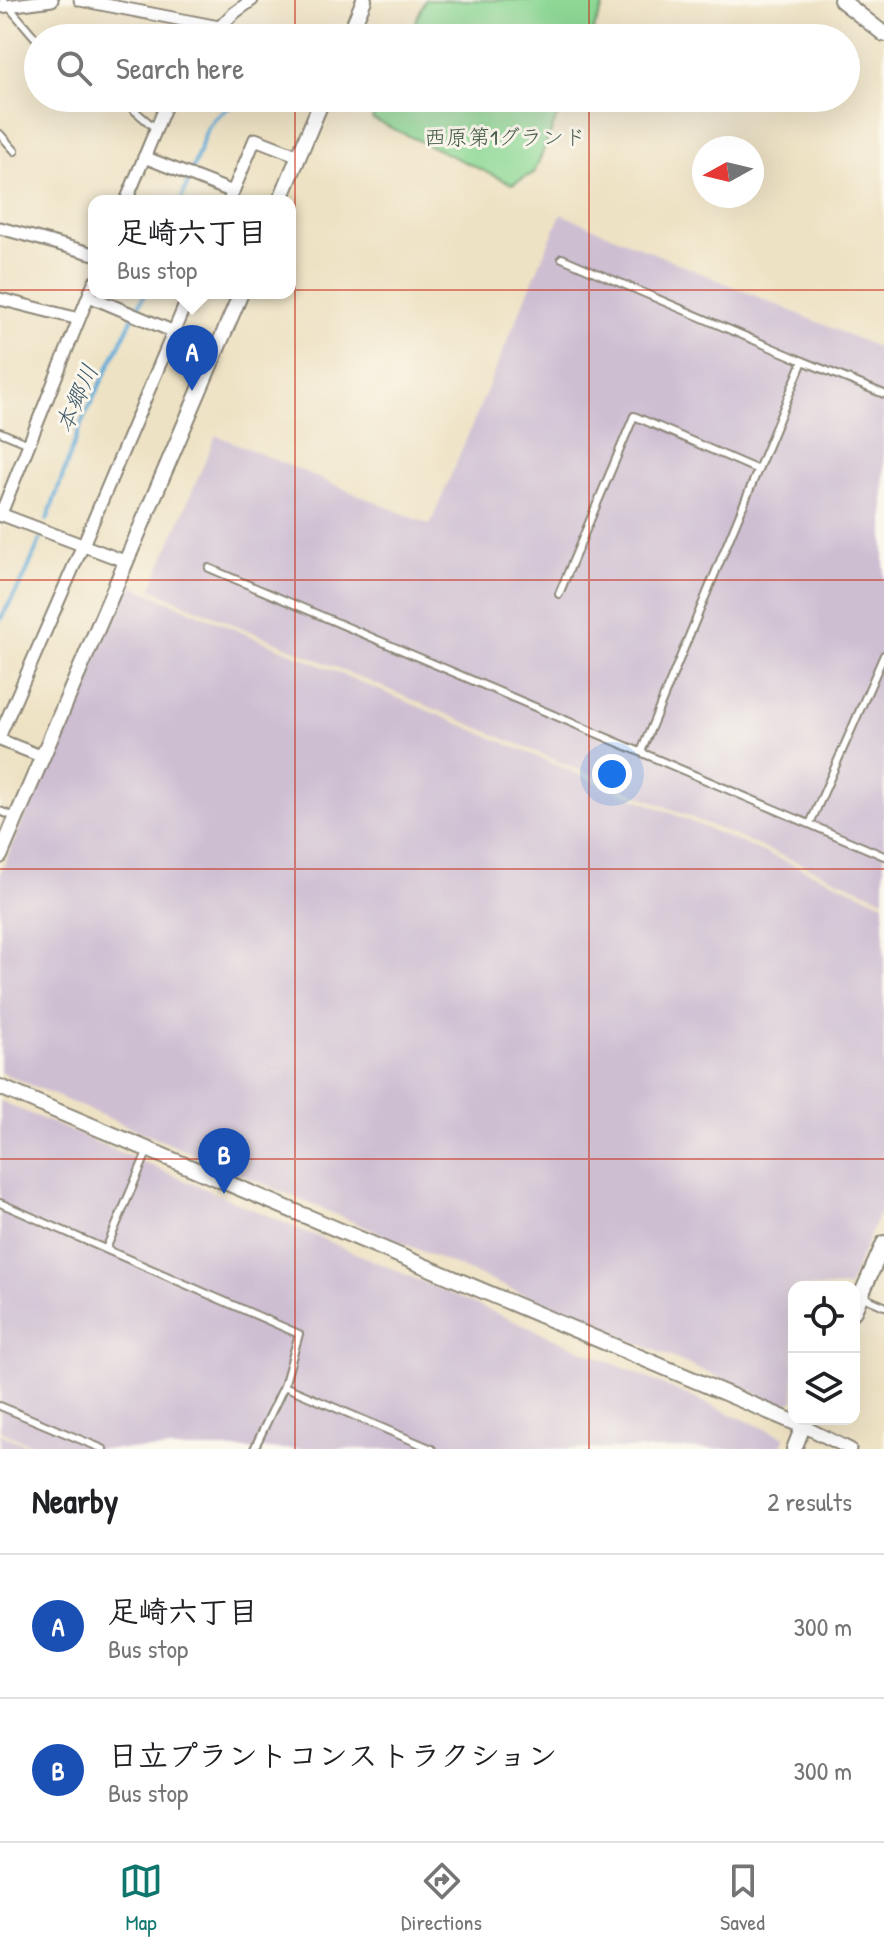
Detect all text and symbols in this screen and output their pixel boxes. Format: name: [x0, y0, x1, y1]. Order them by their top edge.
search box: [24, 24, 860, 112]
icon: search: [52, 46, 96, 90]
text: Search here: [116, 48, 244, 88]
park label: 西原第1グランド: [424, 122, 586, 152]
north arrow: [692, 136, 764, 208]
popup: [88, 195, 296, 299]
text: 足崎六丁目: [117, 212, 267, 252]
text: Bus stop: [117, 252, 197, 287]
pin: A: [166, 325, 218, 391]
water label: 本郷川: [47, 359, 105, 437]
your location: [592, 754, 632, 794]
pin: B: [198, 1128, 250, 1194]
map controls: [788, 1281, 860, 1425]
button: locate: [788, 1281, 860, 1353]
button: layers: [788, 1353, 860, 1425]
text: Nearby: [32, 1478, 118, 1524]
text: 2 results: [767, 1484, 852, 1519]
text: 足崎六丁目: [108, 1591, 258, 1631]
text: A: [52, 1609, 64, 1644]
text: 300 m: [793, 1609, 852, 1644]
text: Bus stop: [108, 1631, 188, 1666]
text: 日立プラントコンストラクション: [108, 1735, 557, 1775]
text: B: [51, 1753, 65, 1788]
text: 300 m: [793, 1753, 852, 1788]
text: Bus stop: [108, 1775, 188, 1810]
tab: Map: [119, 1859, 163, 1937]
tab: Directions: [401, 1859, 482, 1937]
tab: Saved: [720, 1859, 765, 1937]

